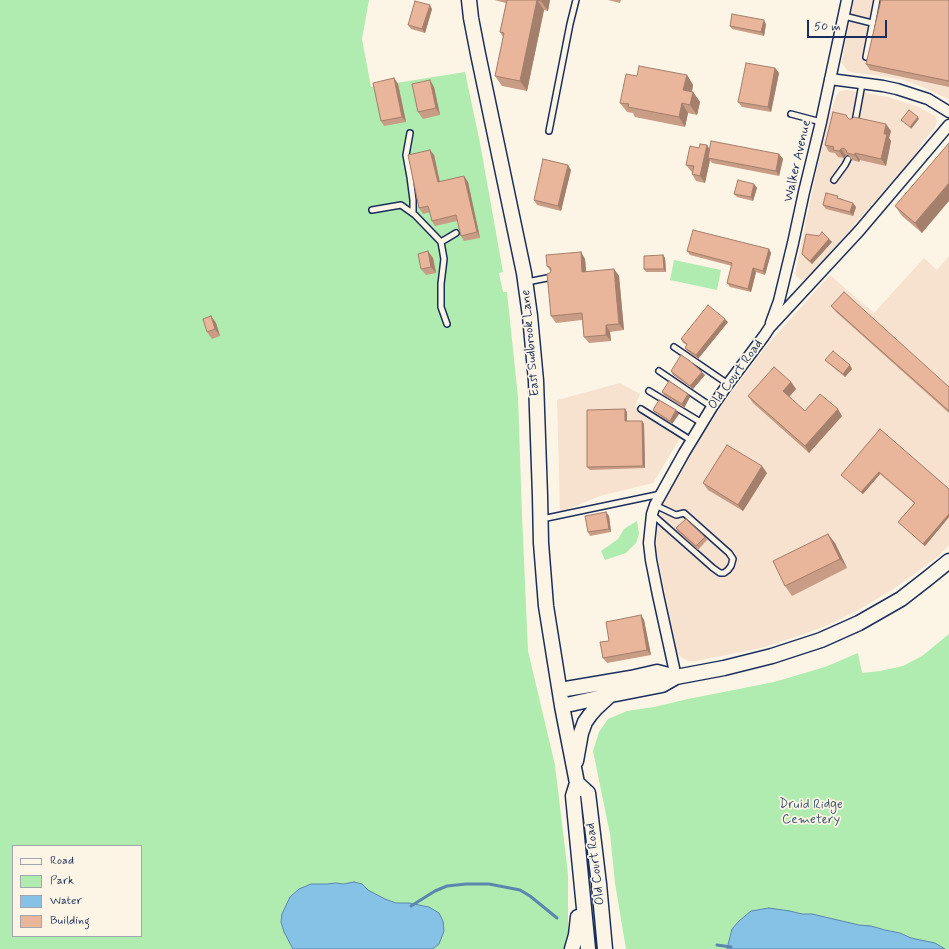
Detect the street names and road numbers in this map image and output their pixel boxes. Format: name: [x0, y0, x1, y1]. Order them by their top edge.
street label: Walker Avenue: [781, 118, 815, 204]
street label: East Sudbrook Lane: [519, 289, 543, 397]
street label: Old Court Road: [705, 337, 767, 413]
street label: Old Court Road: [583, 822, 609, 906]

